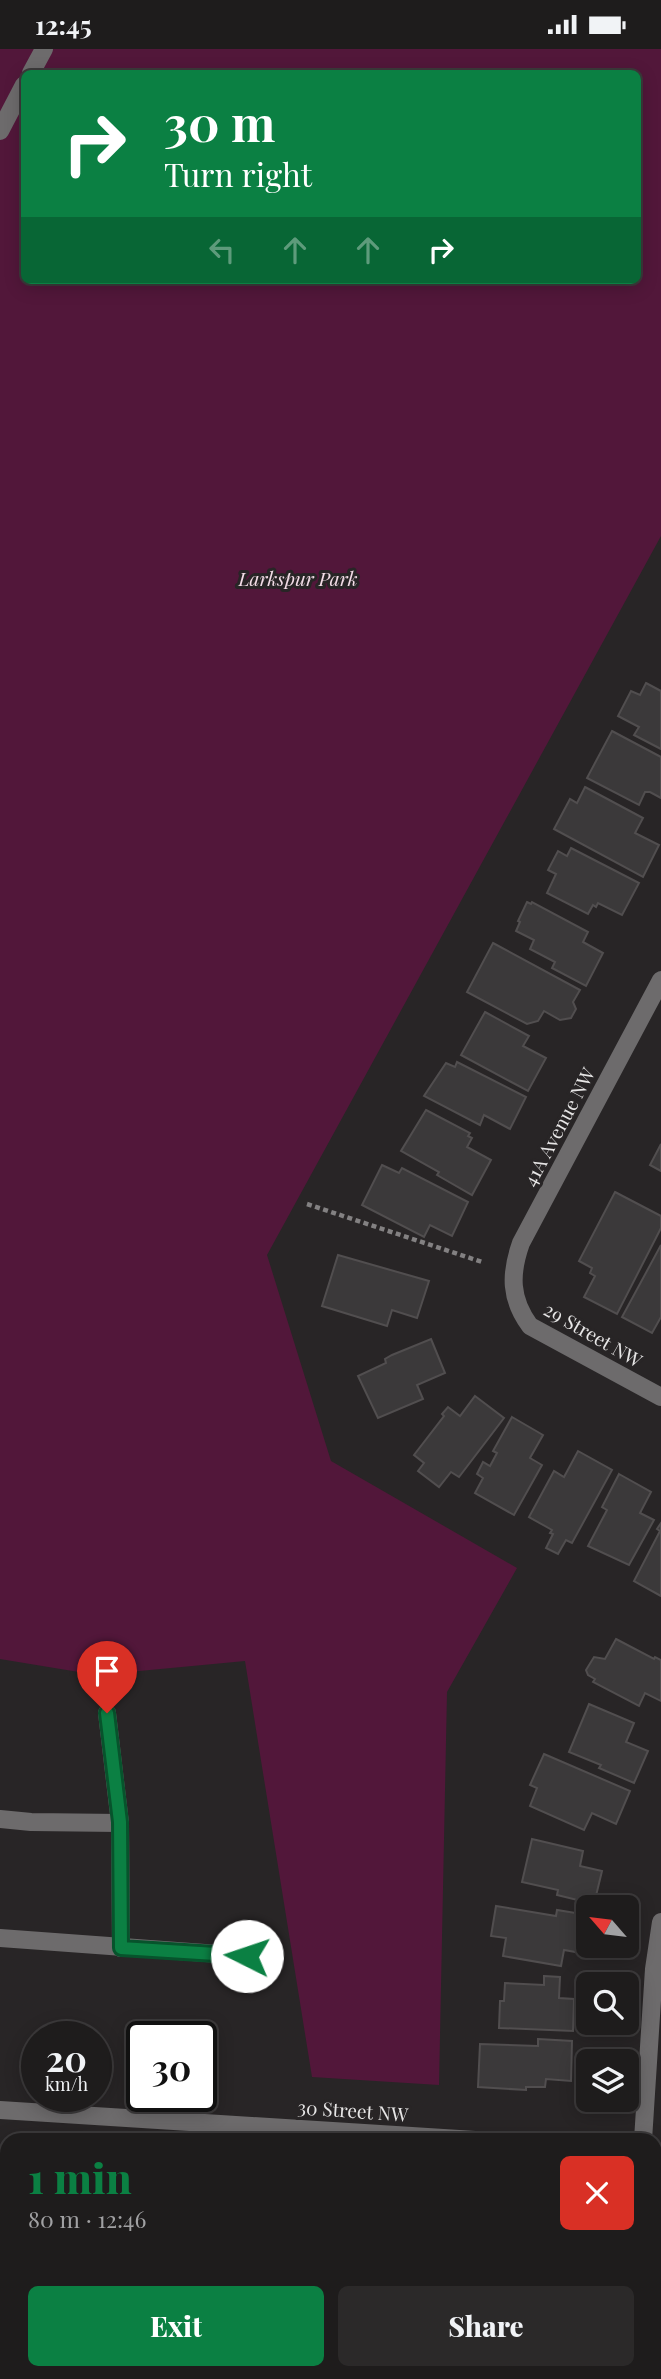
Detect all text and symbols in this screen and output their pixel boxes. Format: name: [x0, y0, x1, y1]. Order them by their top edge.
text: 12:45: [35, 7, 92, 42]
text: 30 m: [164, 89, 275, 154]
icon: right: [49, 98, 140, 189]
text: Turn right: [164, 152, 312, 195]
icon: left: [203, 231, 241, 269]
icon: ahead: [276, 231, 314, 269]
icon: ahead: [349, 231, 387, 269]
icon: right: [422, 231, 460, 269]
park label: Larkspur Park: [237, 565, 358, 591]
street label: 41A Avenue NW: [516, 1062, 601, 1190]
street label: 29 Street NW: [540, 1295, 648, 1373]
pin: [77, 1641, 137, 1713]
icon: arrive: [88, 1652, 126, 1690]
north arrow: [576, 1895, 639, 1958]
map controls: [576, 1895, 639, 2112]
position arrow: [210, 1919, 284, 1993]
button: search: [576, 1972, 639, 2035]
speed limit sign: 30: [126, 2021, 217, 2112]
text: 20: [46, 2034, 87, 2081]
button: layers: [576, 2049, 639, 2112]
text: km/h: [45, 2072, 88, 2096]
street label: 30 Street NW: [297, 2093, 410, 2127]
text: 1 min: [28, 2149, 132, 2205]
button: close: [560, 2156, 634, 2230]
text: 80 m · 12:46: [28, 2203, 146, 2234]
button: Exit: [28, 2286, 324, 2366]
button: Share: [338, 2286, 634, 2366]

